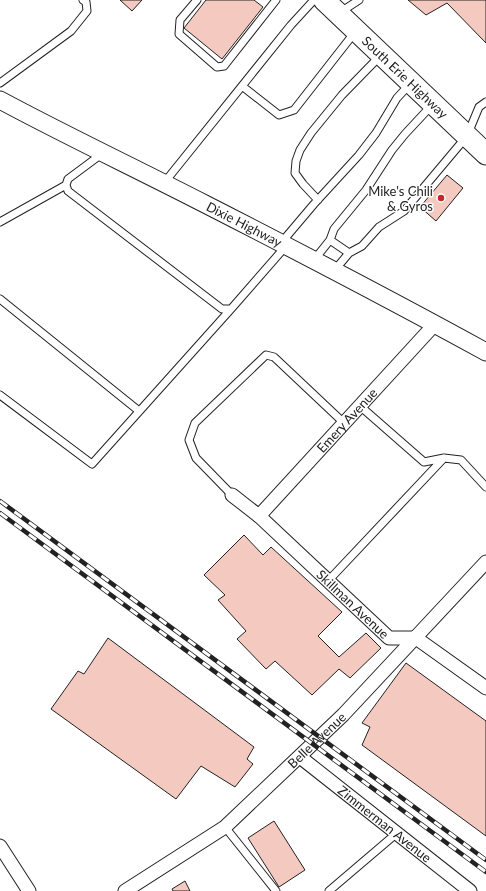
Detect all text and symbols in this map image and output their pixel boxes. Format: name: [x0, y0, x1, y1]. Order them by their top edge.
street label: South Erie Highway: [359, 33, 452, 122]
place label: Mike's Chili & Gyros: [368, 183, 433, 214]
marker: Mike's Chili & Gyros: [436, 193, 446, 203]
street label: Dixie Highway: [204, 198, 285, 250]
street label: Emery Avenue: [313, 384, 381, 456]
street label: Skillman Avenue: [313, 566, 392, 642]
street label: Belle Avenue: [284, 709, 349, 771]
street label: Zimmerman Avenue: [335, 782, 435, 866]

